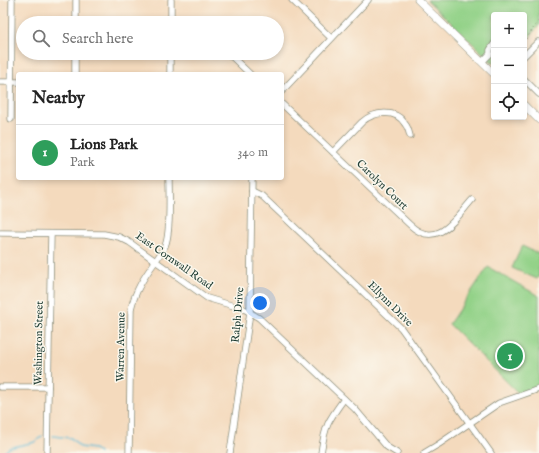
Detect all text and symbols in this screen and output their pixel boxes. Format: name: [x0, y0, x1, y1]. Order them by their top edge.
map controls: [491, 12, 527, 120]
button: +: [491, 12, 527, 48]
search box: [16, 16, 284, 60]
icon: search: [30, 27, 52, 49]
text: Search here: [62, 29, 133, 48]
button: −: [491, 48, 527, 84]
button: locate: [491, 84, 527, 120]
text: Nearby: [32, 88, 85, 109]
text: Lions Park: [70, 135, 138, 154]
text: 1: [43, 144, 47, 161]
text: 340 m: [238, 144, 268, 161]
text: Park: [70, 154, 95, 171]
street label: Carolyn Court: [353, 157, 411, 213]
street label: East Cornwall Road: [133, 229, 215, 293]
street label: Ellynn Drive: [364, 278, 416, 330]
street label: Ralph Drive: [229, 287, 247, 343]
your location: [250, 293, 270, 313]
street label: Washington Street: [31, 301, 47, 385]
street label: Warren Avenue: [113, 312, 129, 382]
pin: 1: [497, 341, 523, 371]

